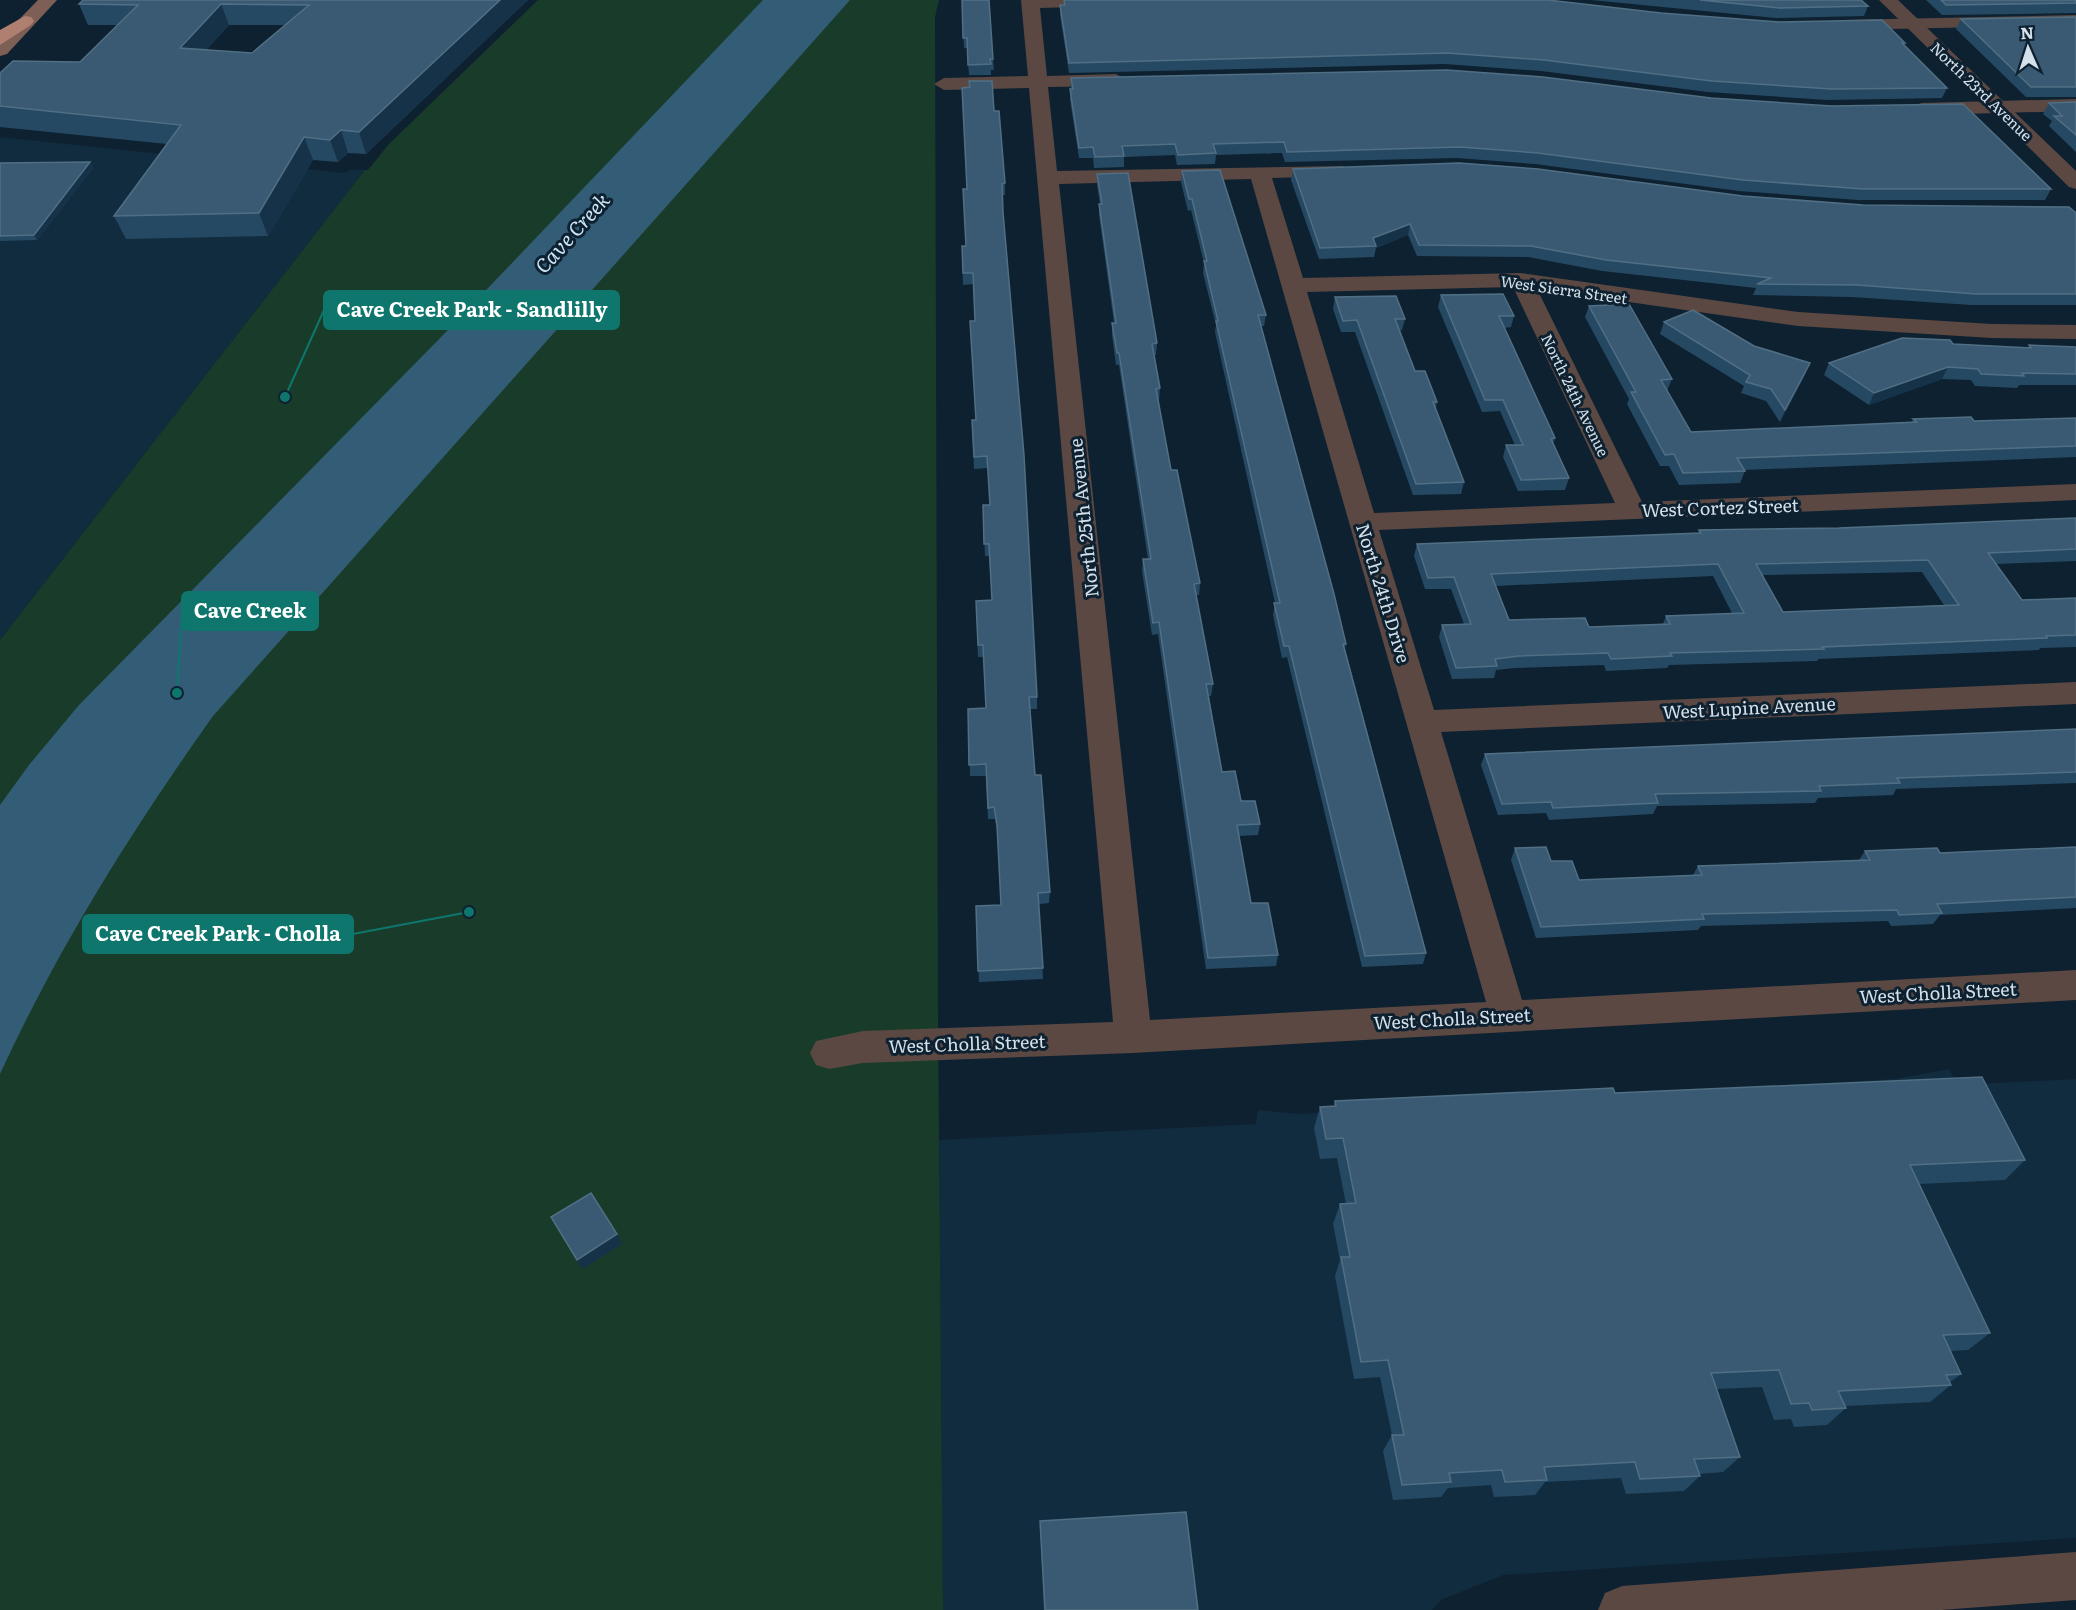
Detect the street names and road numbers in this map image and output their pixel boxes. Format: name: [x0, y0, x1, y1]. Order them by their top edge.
street label: North 23rd Avenue: [1926, 36, 2038, 146]
street label: West Sierra Street: [1499, 269, 1629, 309]
street label: North 24th Avenue: [1536, 330, 1616, 460]
street label: North 25th Avenue: [1061, 437, 1105, 599]
street label: West Cortez Street: [1641, 491, 1800, 523]
street label: North 24th Drive: [1350, 520, 1418, 666]
street label: West Lupine Avenue: [1662, 689, 1836, 725]
street label: West Cholla Street: [1859, 974, 2018, 1010]
street label: West Cholla Street: [1373, 1000, 1532, 1036]
street label: West Cholla Street: [888, 1027, 1047, 1059]

